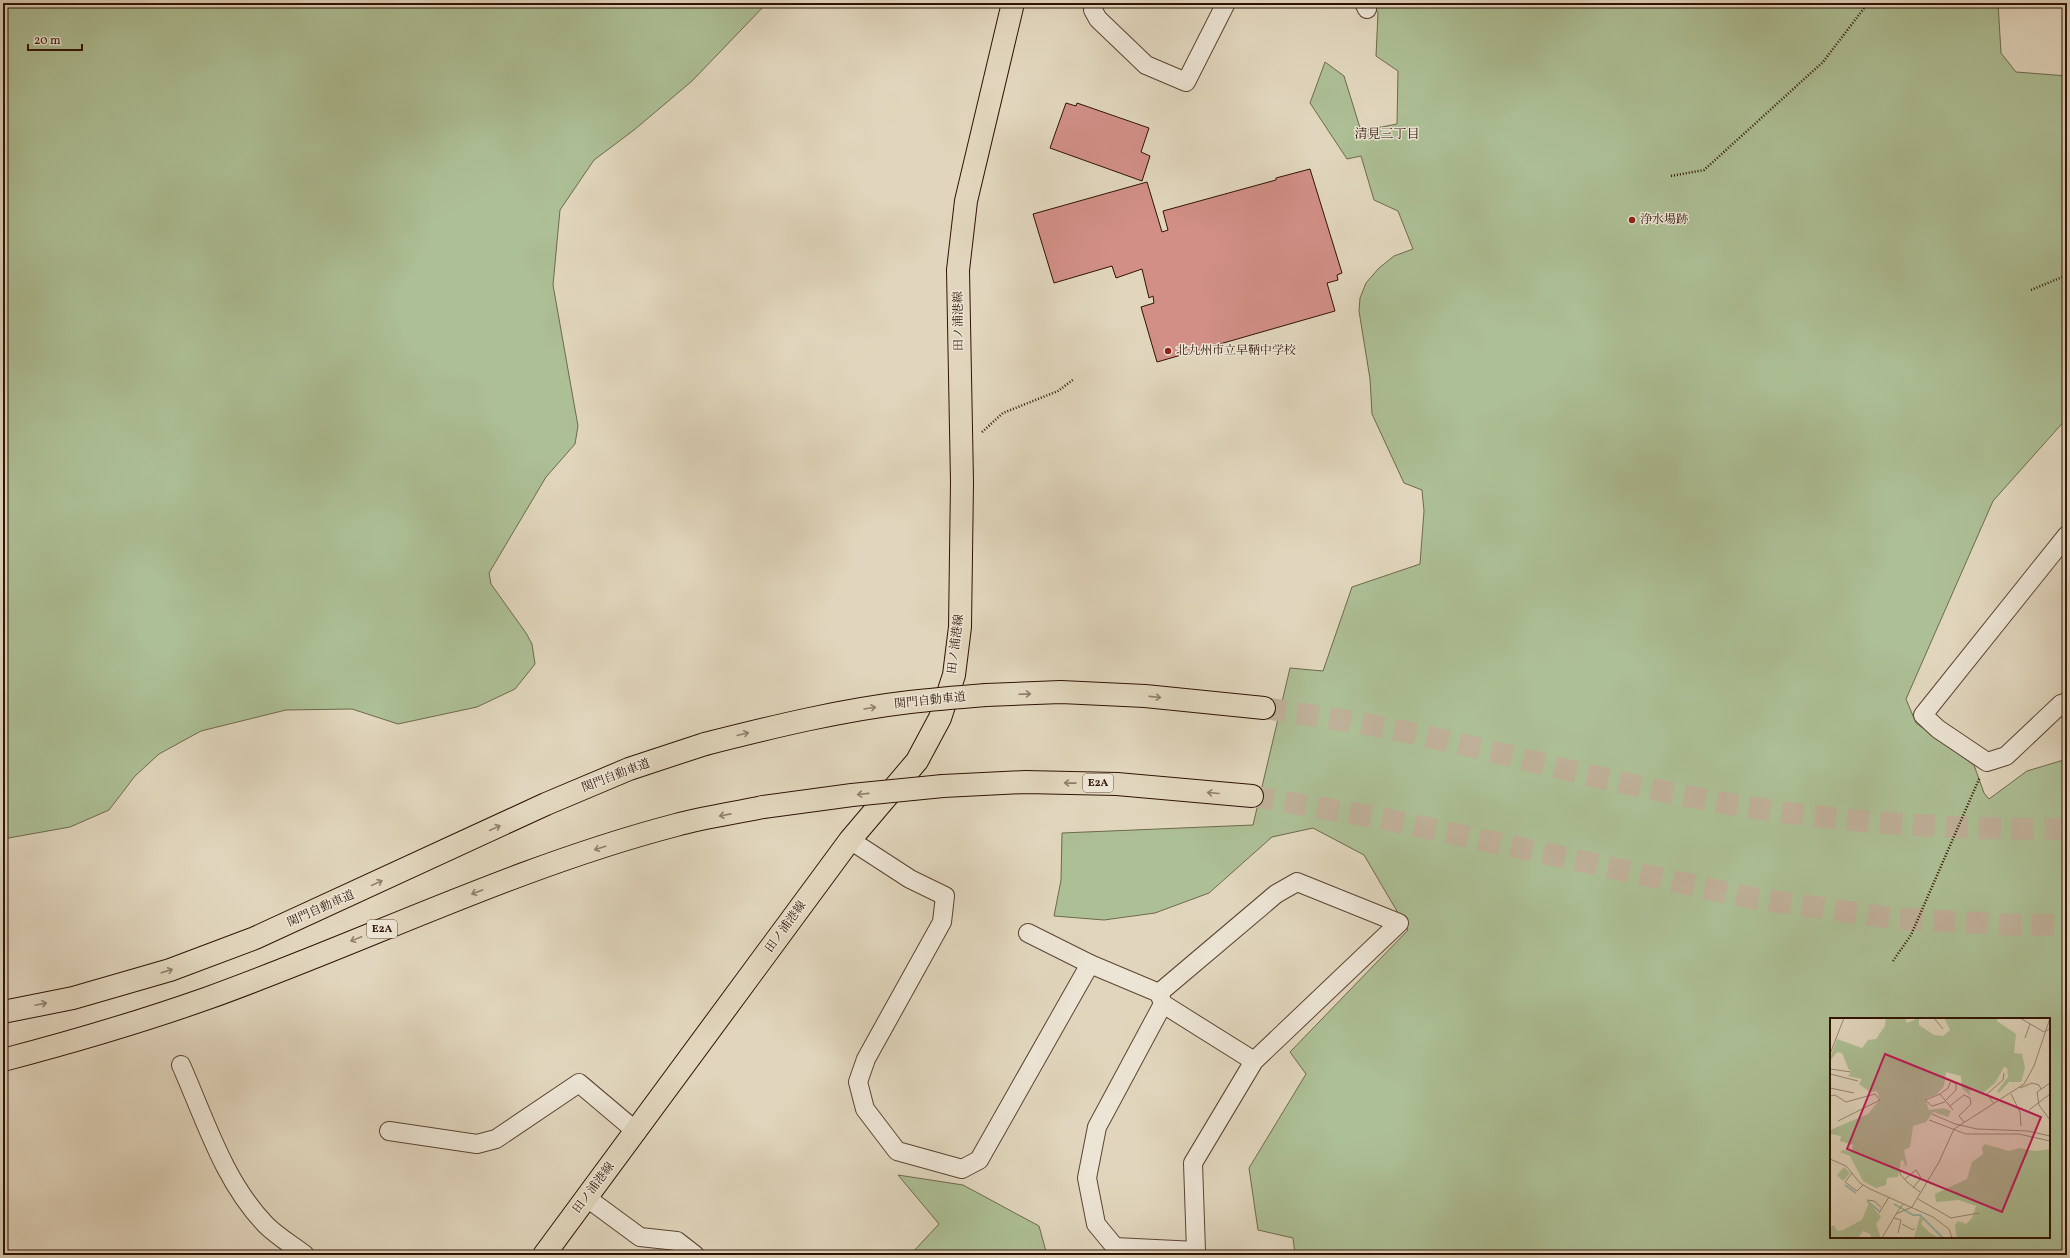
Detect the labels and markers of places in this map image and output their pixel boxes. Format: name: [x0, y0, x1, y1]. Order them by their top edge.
place label: 浄水場跡: [1640, 212, 1688, 228]
marker: 浄水場跡: [1627, 215, 1637, 225]
place label: 北九州市立早鞆中学校: [1176, 343, 1296, 359]
marker: 北九州市立早鞆中学校: [1163, 346, 1173, 356]

